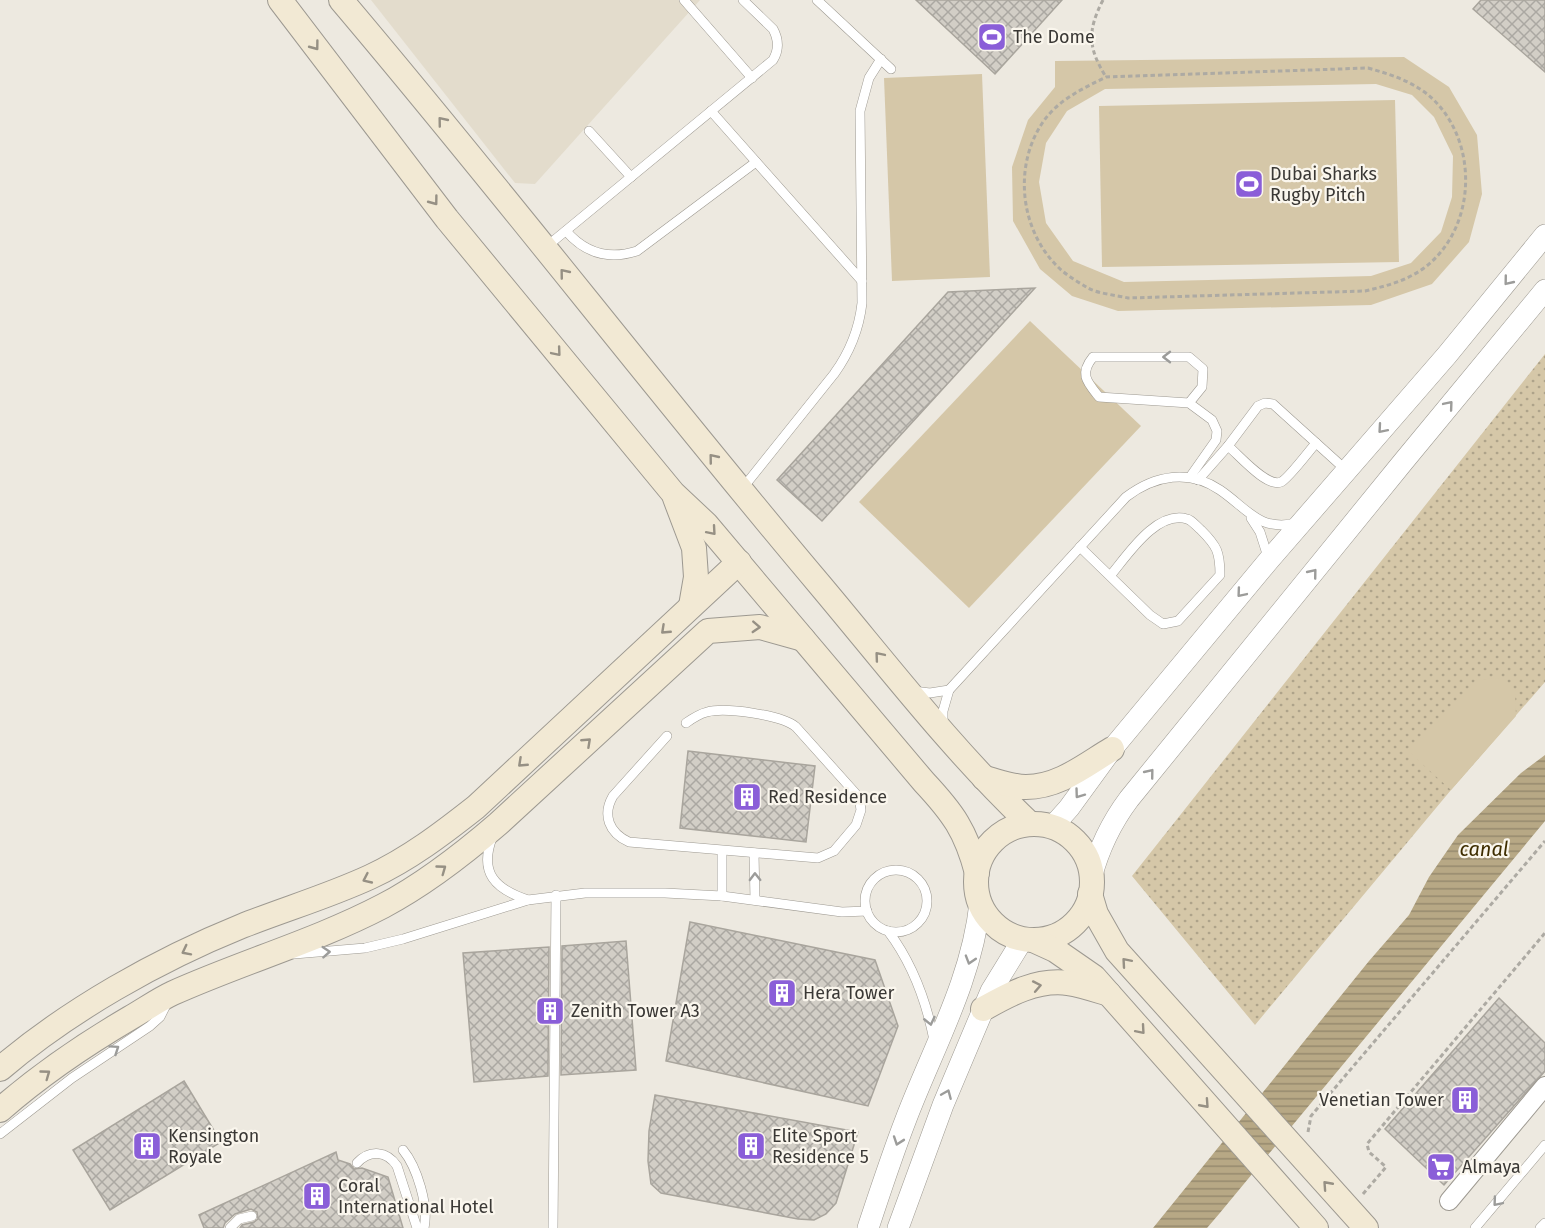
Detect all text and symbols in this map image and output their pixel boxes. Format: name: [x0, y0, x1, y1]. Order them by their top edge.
sports icon: The Dome: [976, 21, 1008, 53]
place label: The Dome: [1013, 26, 1095, 48]
one-way arrow: [308, 40, 319, 51]
one-way arrow: [439, 117, 450, 128]
place label: Dubai Sharks Rugby Pitch: [1270, 163, 1377, 206]
sports icon: Dubai Sharks Rugby Pitch: [1233, 168, 1265, 200]
one-way arrow: [427, 195, 438, 206]
one-way arrow: [561, 269, 572, 280]
one-way arrow: [1504, 274, 1515, 285]
one-way arrow: [550, 345, 561, 356]
one-way arrow: [1162, 351, 1171, 363]
one-way arrow: [1442, 401, 1453, 412]
one-way arrow: [1378, 422, 1389, 433]
one-way arrow: [710, 454, 721, 465]
one-way arrow: [705, 524, 716, 535]
one-way arrow: [1305, 569, 1316, 580]
one-way arrow: [1238, 586, 1249, 597]
one-way arrow: [751, 621, 760, 634]
one-way arrow: [662, 623, 672, 634]
one-way arrow: [875, 652, 886, 663]
one-way arrow: [580, 738, 591, 749]
one-way arrow: [518, 756, 529, 767]
one-way arrow: [1143, 769, 1154, 780]
building icon: Red Residence: [731, 781, 763, 813]
place label: Red Residence: [768, 786, 887, 808]
one-way arrow: [1075, 787, 1086, 798]
water label: canal: [1459, 837, 1509, 861]
one-way arrow: [435, 866, 446, 877]
one-way arrow: [362, 871, 373, 883]
one-way arrow: [748, 872, 761, 881]
one-way arrow: [181, 944, 192, 956]
one-way arrow: [321, 946, 330, 959]
one-way arrow: [965, 954, 977, 965]
one-way arrow: [1122, 958, 1133, 969]
building icon: Hera Tower: [766, 977, 798, 1009]
one-way arrow: [1031, 980, 1041, 993]
place label: Hera Tower: [803, 982, 894, 1004]
building icon: Zenith Tower A3: [534, 995, 566, 1027]
place label: Zenith Tower A3: [571, 1000, 700, 1022]
one-way arrow: [922, 1016, 935, 1026]
one-way arrow: [1134, 1023, 1145, 1034]
one-way arrow: [108, 1045, 119, 1056]
one-way arrow: [39, 1070, 50, 1081]
building icon: Venetian Tower: [1449, 1084, 1481, 1116]
place label: Venetian Tower: [1319, 1089, 1444, 1111]
one-way arrow: [940, 1090, 952, 1101]
one-way arrow: [1198, 1097, 1209, 1107]
place label: Kensington Royale: [168, 1125, 259, 1168]
place label: Elite Sport Residence 5: [772, 1125, 869, 1168]
building icon: Kensington Royale: [131, 1130, 163, 1162]
building icon: Elite Sport Residence 5: [735, 1130, 767, 1162]
one-way arrow: [892, 1136, 905, 1146]
supermarket icon: Almaya: [1425, 1151, 1457, 1183]
place label: Almaya: [1462, 1156, 1521, 1178]
place label: Coral International Hotel: [338, 1175, 494, 1218]
building icon: Coral International Hotel: [301, 1180, 333, 1212]
one-way arrow: [1323, 1181, 1334, 1191]
one-way arrow: [1493, 1196, 1504, 1207]

